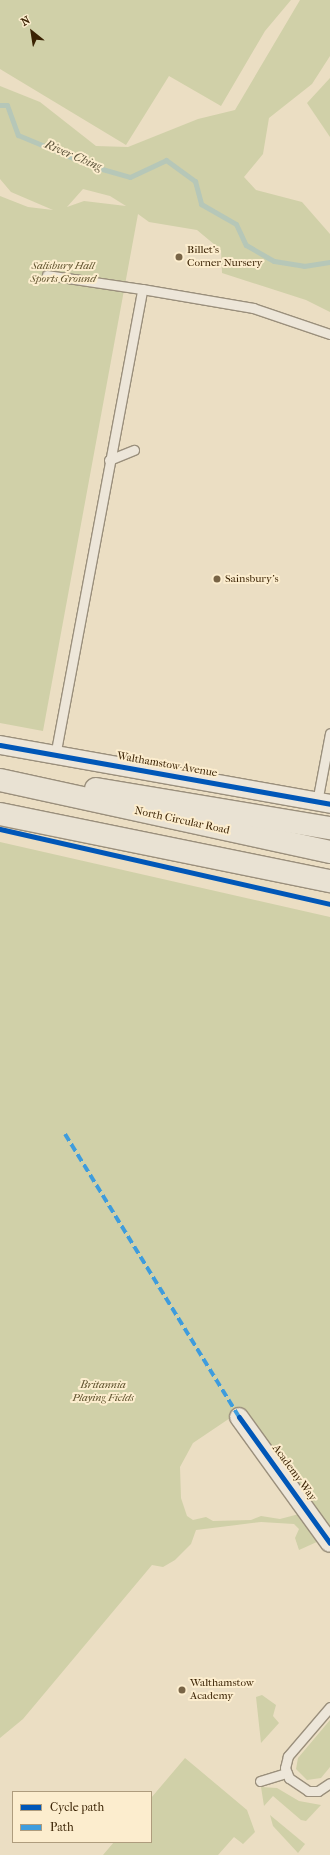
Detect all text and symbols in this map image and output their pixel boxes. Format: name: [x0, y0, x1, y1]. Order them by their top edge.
north arrow: [12, 12, 52, 52]
text: N: [19, 13, 33, 29]
water label: River Ching: [42, 138, 104, 174]
place label: Billet's Corner Nursery: [187, 244, 262, 270]
marker: Billet's Corner Nursery: [174, 252, 184, 262]
park label: Salisbury Hall Sports Ground: [30, 260, 96, 286]
place label: Sainsbury's: [225, 572, 278, 586]
marker: Sainsbury's: [212, 574, 222, 584]
street label: Walthamstow Avenue: [116, 750, 218, 780]
street label: North Circular Road: [133, 804, 231, 838]
park label: Britannia Playing Fields: [72, 1379, 134, 1405]
street label: Academy Way: [269, 1442, 319, 1504]
place label: Walthamstow Academy: [190, 1677, 254, 1703]
marker: Walthamstow Academy: [177, 1685, 187, 1695]
legend: [12, 1791, 152, 1843]
text: Cycle path: [50, 1800, 104, 1814]
text: Path: [50, 1820, 74, 1834]

